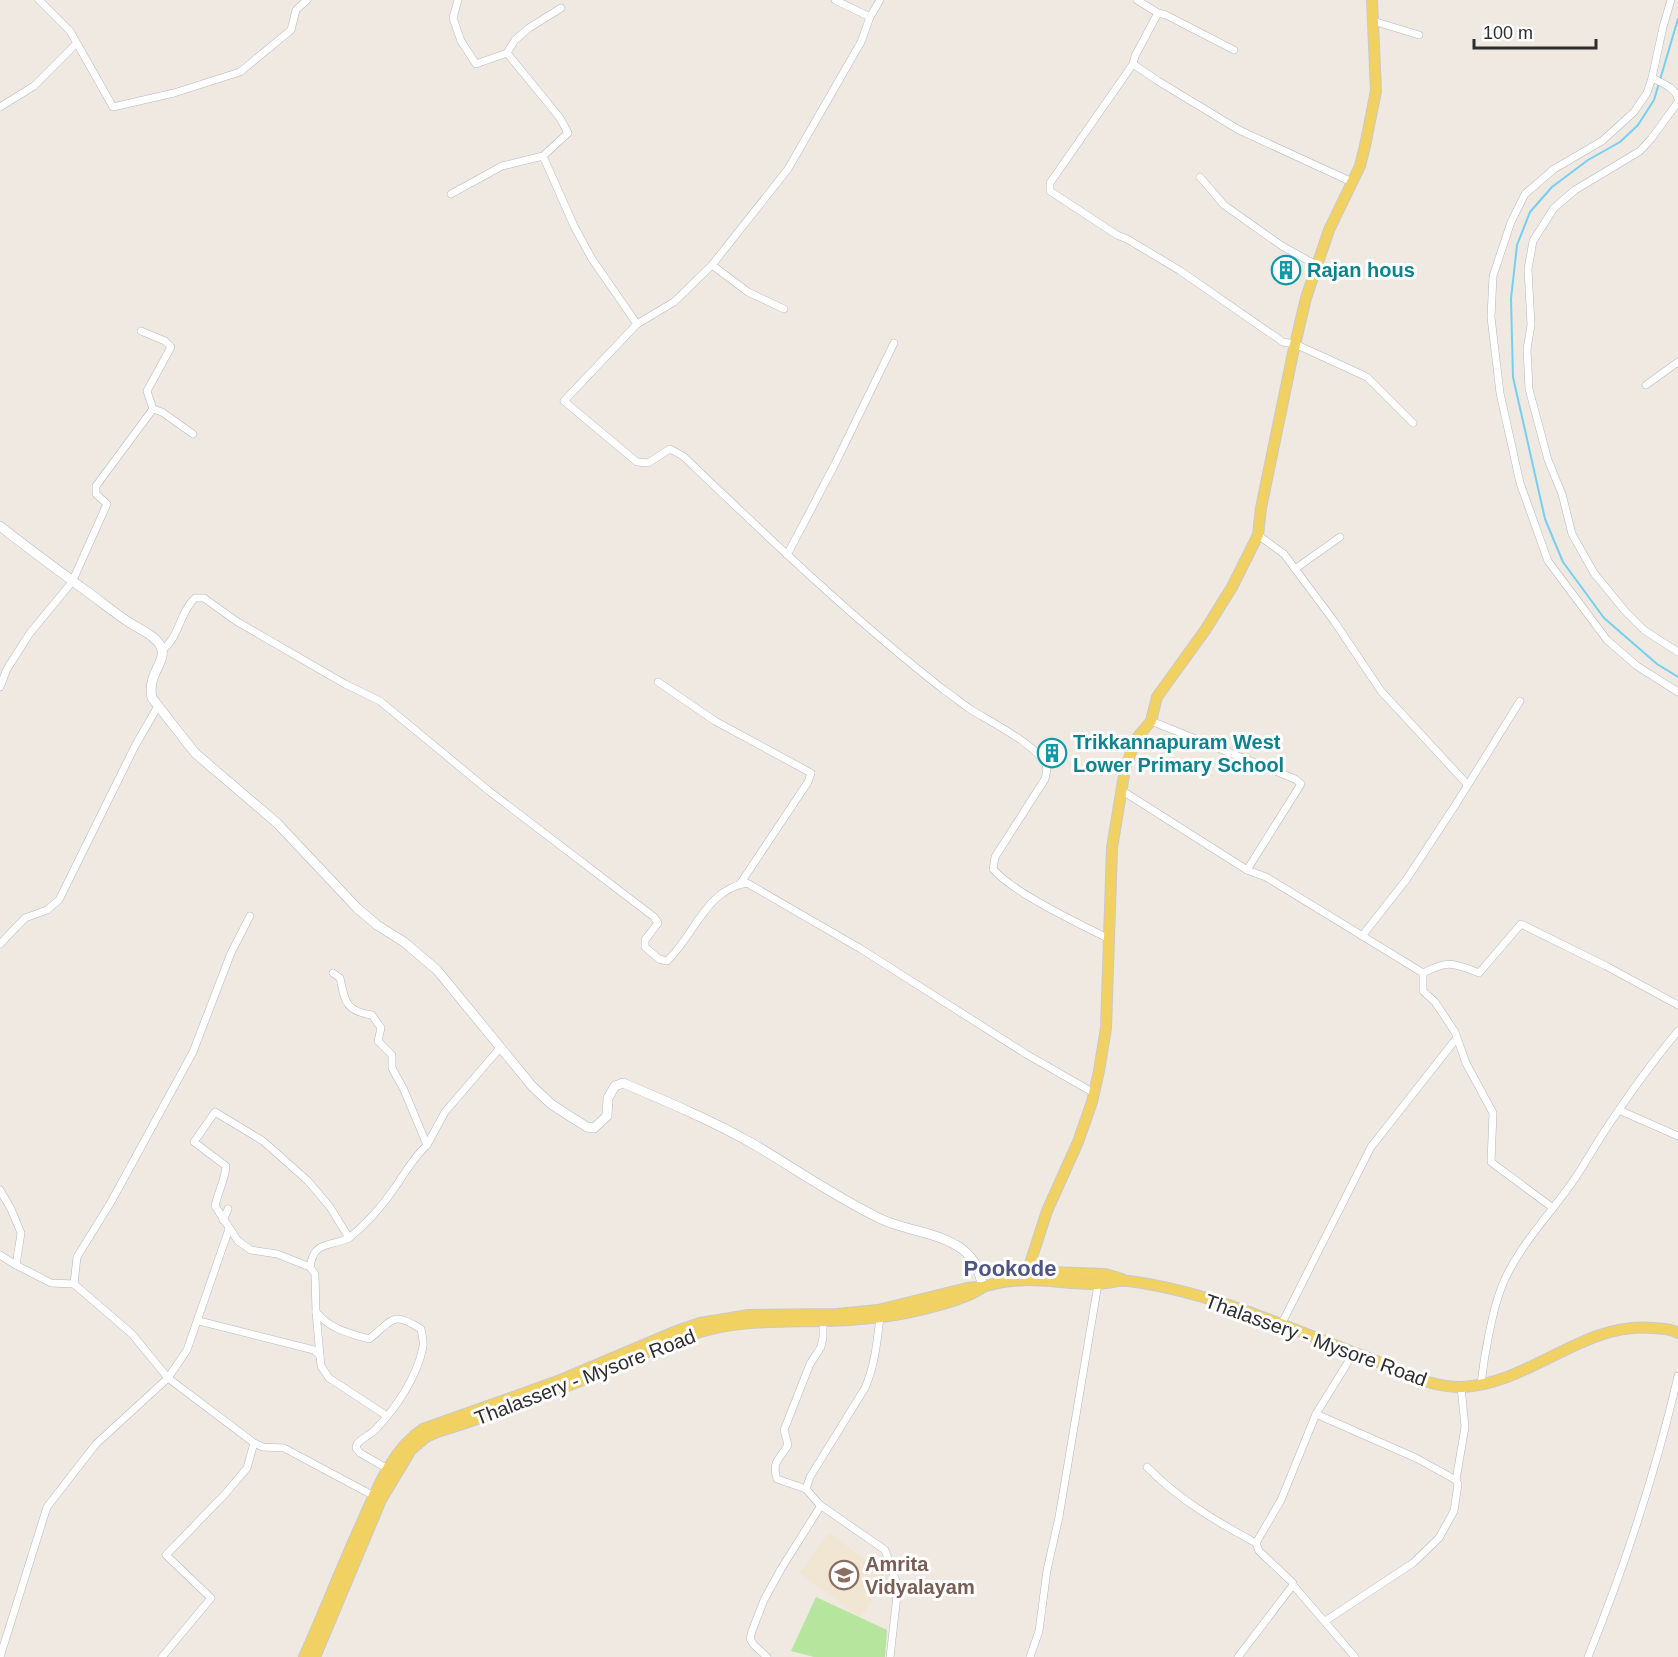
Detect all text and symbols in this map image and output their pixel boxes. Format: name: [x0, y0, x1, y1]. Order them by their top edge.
scale bar: [1474, 12, 1596, 50]
text: 100 m: [1483, 23, 1533, 43]
building icon: Rajan hous: [1270, 254, 1302, 286]
place label: Rajan hous: [1307, 259, 1415, 281]
place label: Trikkannapuram West Lower Primary School: [1073, 731, 1284, 776]
building icon: Trikkannapuram West Lower Primary School: [1036, 737, 1068, 769]
district label: Pookode: [964, 1256, 1056, 1281]
street label: Thalassery - Mysore Road: [1202, 1290, 1430, 1390]
street label: Thalassery - Mysore Road: [472, 1325, 698, 1429]
place label: Amrita Vidyalayam: [865, 1553, 975, 1598]
school or university icon: Amrita Vidyalayam: [828, 1559, 860, 1591]

